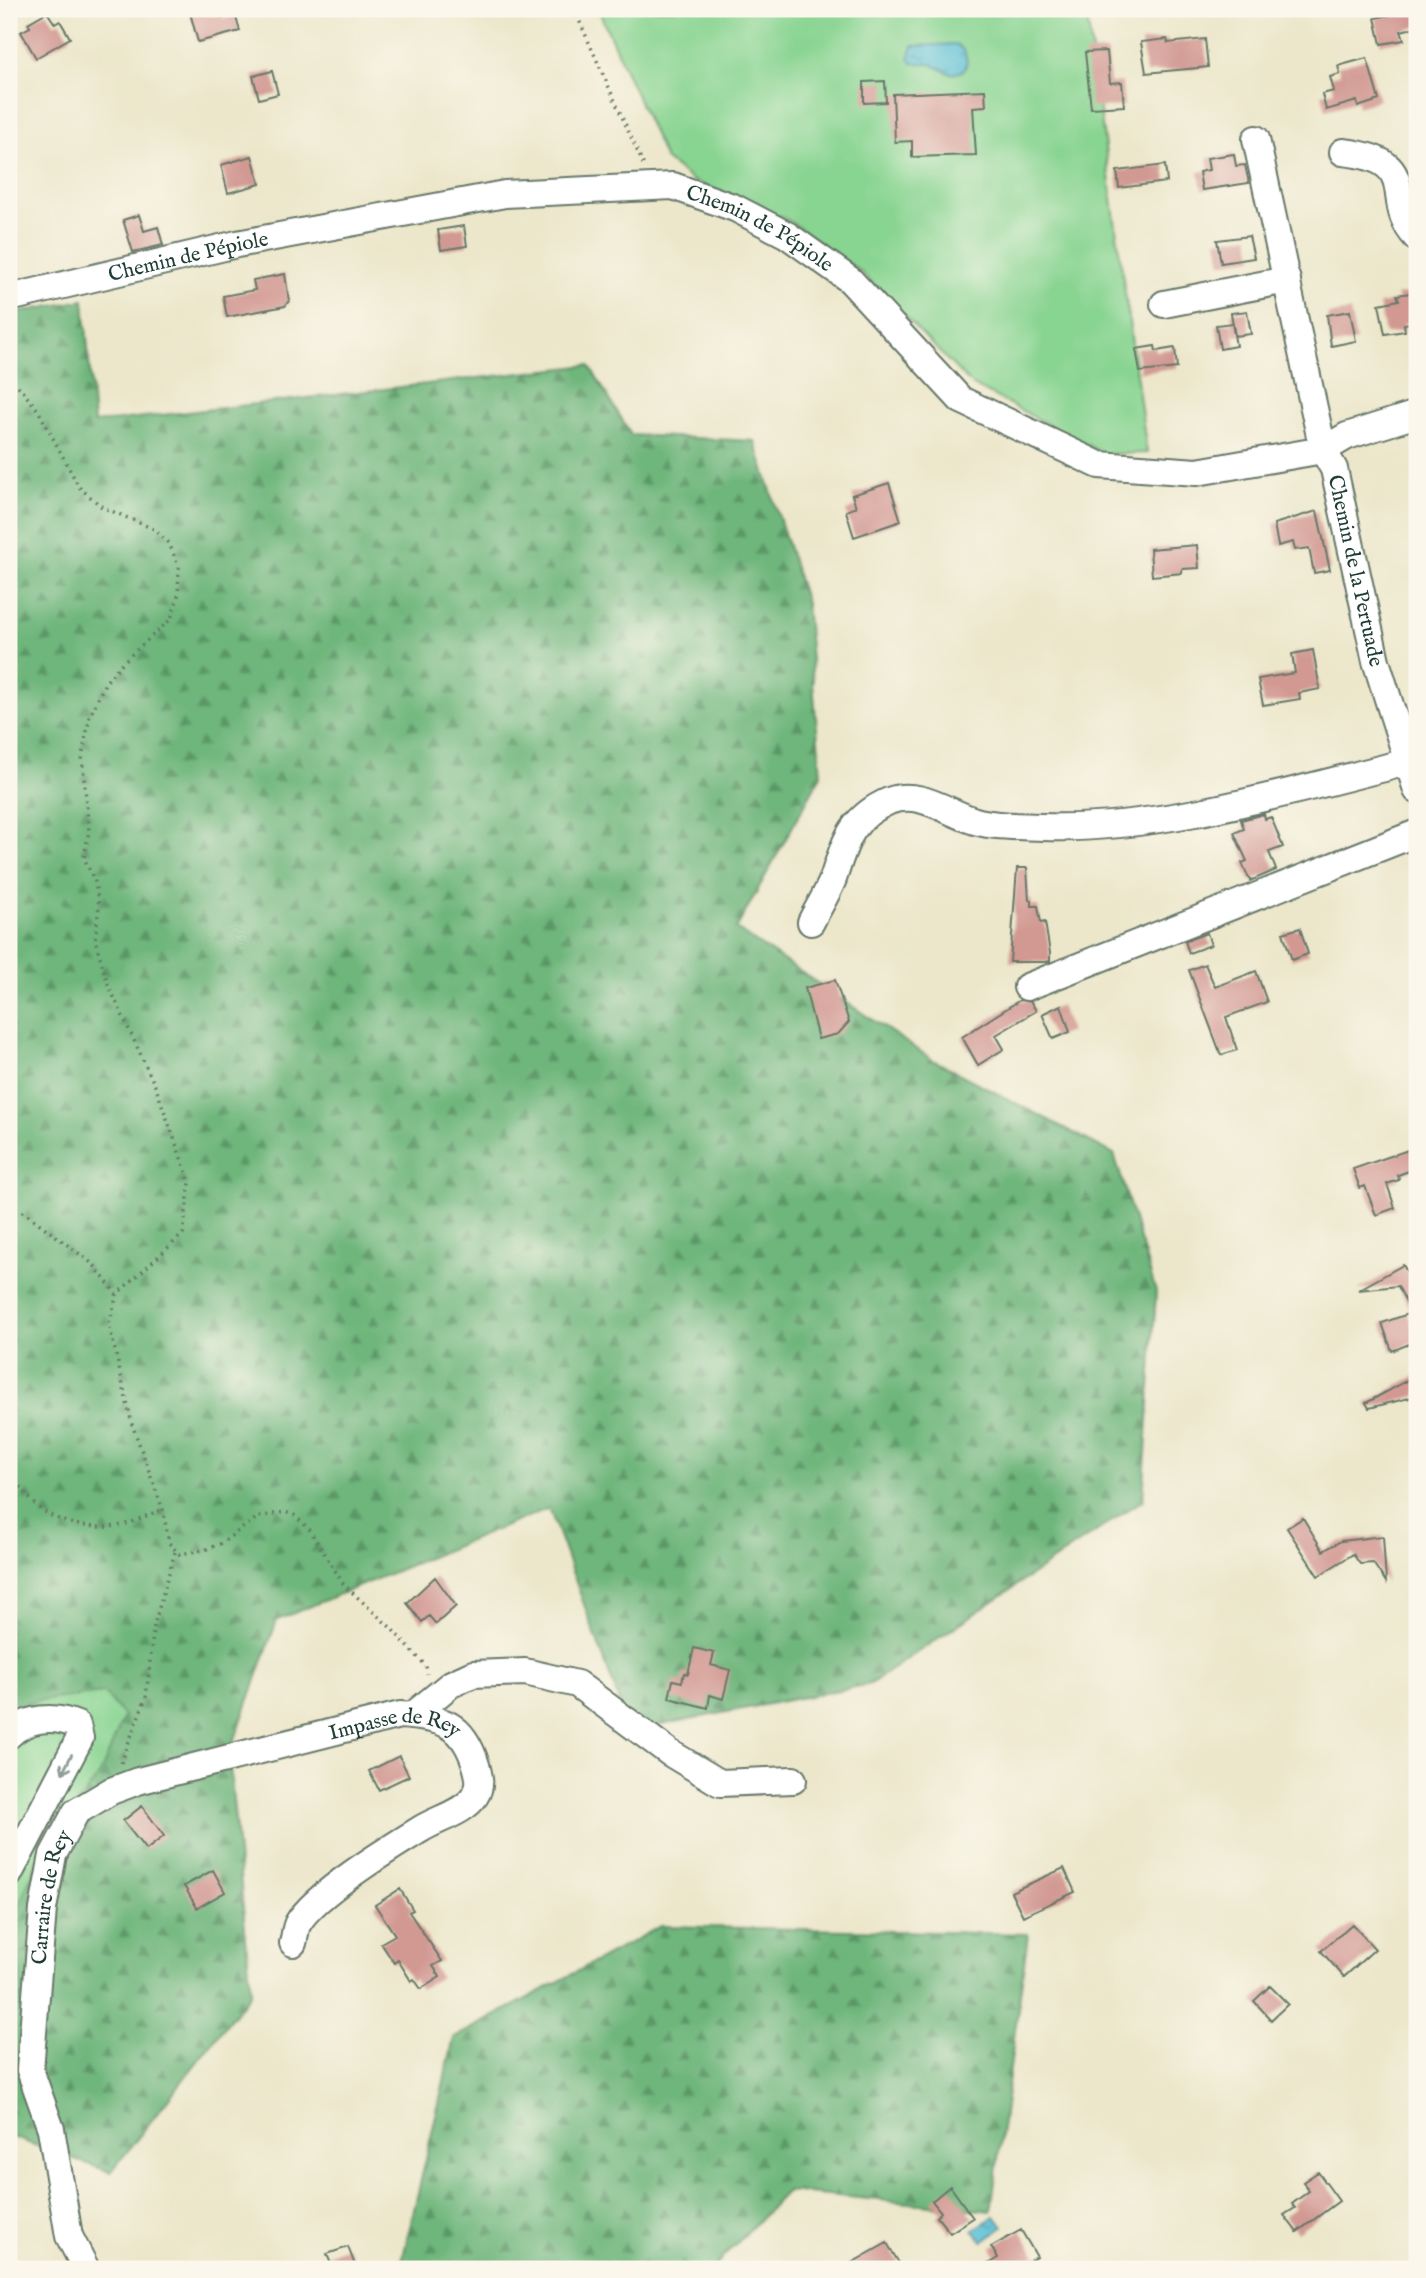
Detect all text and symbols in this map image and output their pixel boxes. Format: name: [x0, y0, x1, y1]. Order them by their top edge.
street label: Chemin de Pépiole: [682, 180, 839, 279]
street label: Chemin de Pépiole: [106, 226, 271, 289]
street label: Chemin de la Pertuade: [1321, 472, 1389, 671]
street label: Impasse de Rey: [326, 1703, 467, 1747]
one-way arrow: [59, 1753, 73, 1774]
street label: Carraire de Rey: [27, 1825, 79, 1966]

